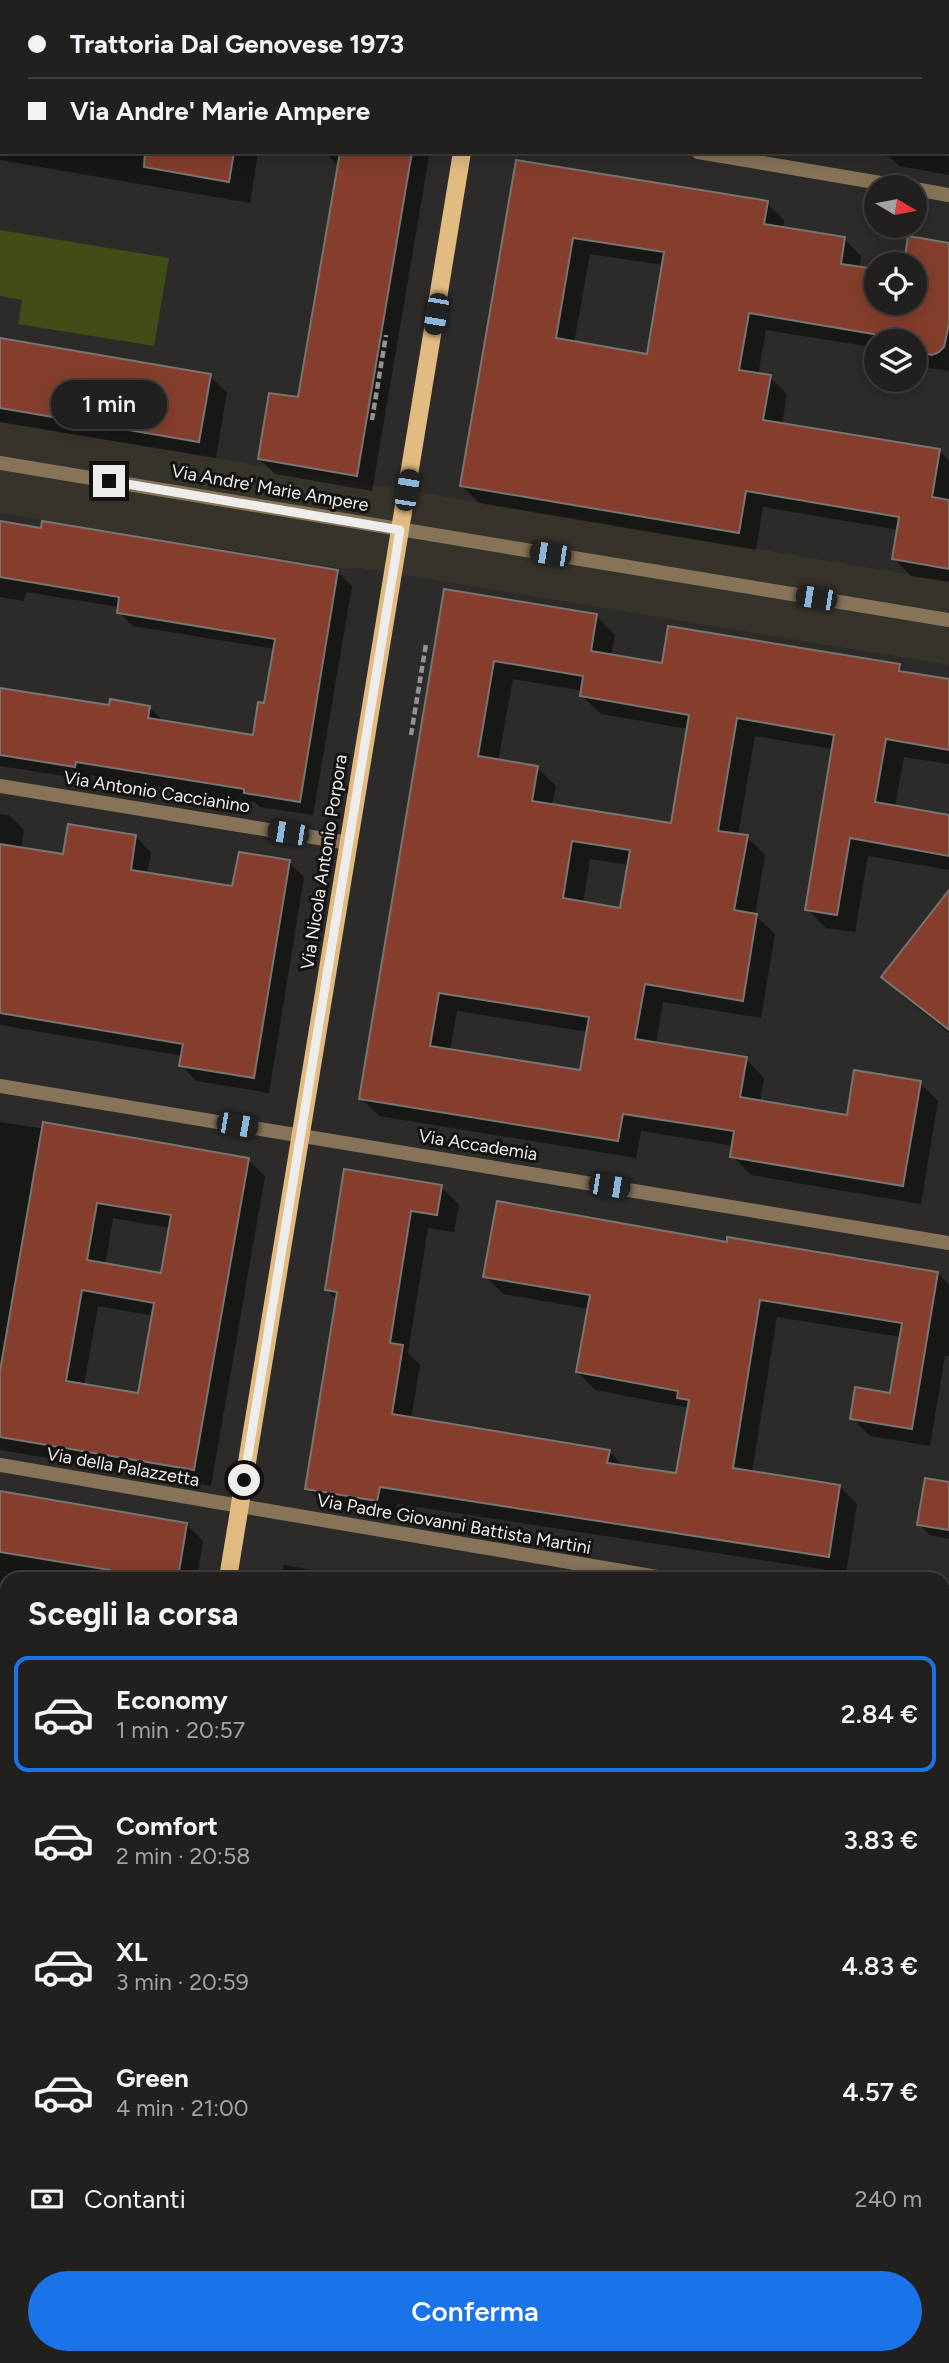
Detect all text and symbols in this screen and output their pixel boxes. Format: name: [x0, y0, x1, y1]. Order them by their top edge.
text: Trattoria Dal Genovese 1973: [70, 28, 404, 60]
text: Via Andre' Marie Ampere: [70, 95, 370, 127]
north arrow: [864, 175, 928, 238]
map controls: [864, 175, 927, 392]
button: locate: [864, 252, 927, 315]
car: [423, 291, 450, 337]
button: layers: [864, 329, 927, 392]
callout: 1 min: [51, 379, 167, 428]
text: 1 min: [82, 390, 136, 418]
street label: Via Andre' Marie Ampere: [170, 460, 370, 516]
route end: [93, 465, 125, 497]
car: [394, 468, 421, 512]
car: [528, 540, 573, 568]
car: [794, 584, 839, 612]
street label: Via Nicola Antonio Porpora: [296, 753, 352, 971]
street label: Via Antonio Caccianino: [62, 766, 252, 818]
car: [266, 819, 311, 847]
car: [215, 1111, 260, 1139]
street label: Via Accademia: [417, 1125, 539, 1165]
car: [587, 1172, 632, 1200]
street label: Via della Palazzetta: [45, 1443, 201, 1491]
route start: [228, 1464, 260, 1496]
street label: Via Padre Giovanni Battista Martini: [315, 1489, 593, 1559]
text: Scegli la corsa: [28, 1595, 238, 1633]
icon: car: [32, 1683, 95, 1746]
text: Economy: [116, 1684, 228, 1716]
text: 2.84 €: [841, 1698, 918, 1730]
text: 1 min · 20:57: [116, 1716, 245, 1744]
icon: car: [32, 1809, 95, 1872]
text: Comfort: [116, 1810, 218, 1842]
text: 3.83 €: [843, 1824, 918, 1856]
text: 2 min · 20:58: [116, 1842, 250, 1870]
icon: car: [32, 1935, 95, 1998]
text: XL: [116, 1936, 148, 1968]
text: 4.83 €: [841, 1950, 918, 1982]
text: 3 min · 20:59: [116, 1968, 249, 1996]
icon: car: [32, 2061, 95, 2124]
text: Green: [116, 2062, 189, 2094]
text: 4.57 €: [842, 2076, 918, 2108]
text: 4 min · 21:00: [116, 2094, 249, 2122]
icon: cash: [28, 2180, 66, 2218]
text: Contanti: [84, 2183, 186, 2215]
text: 240 m: [855, 2185, 922, 2213]
button: Conferma: [28, 2271, 922, 2351]

